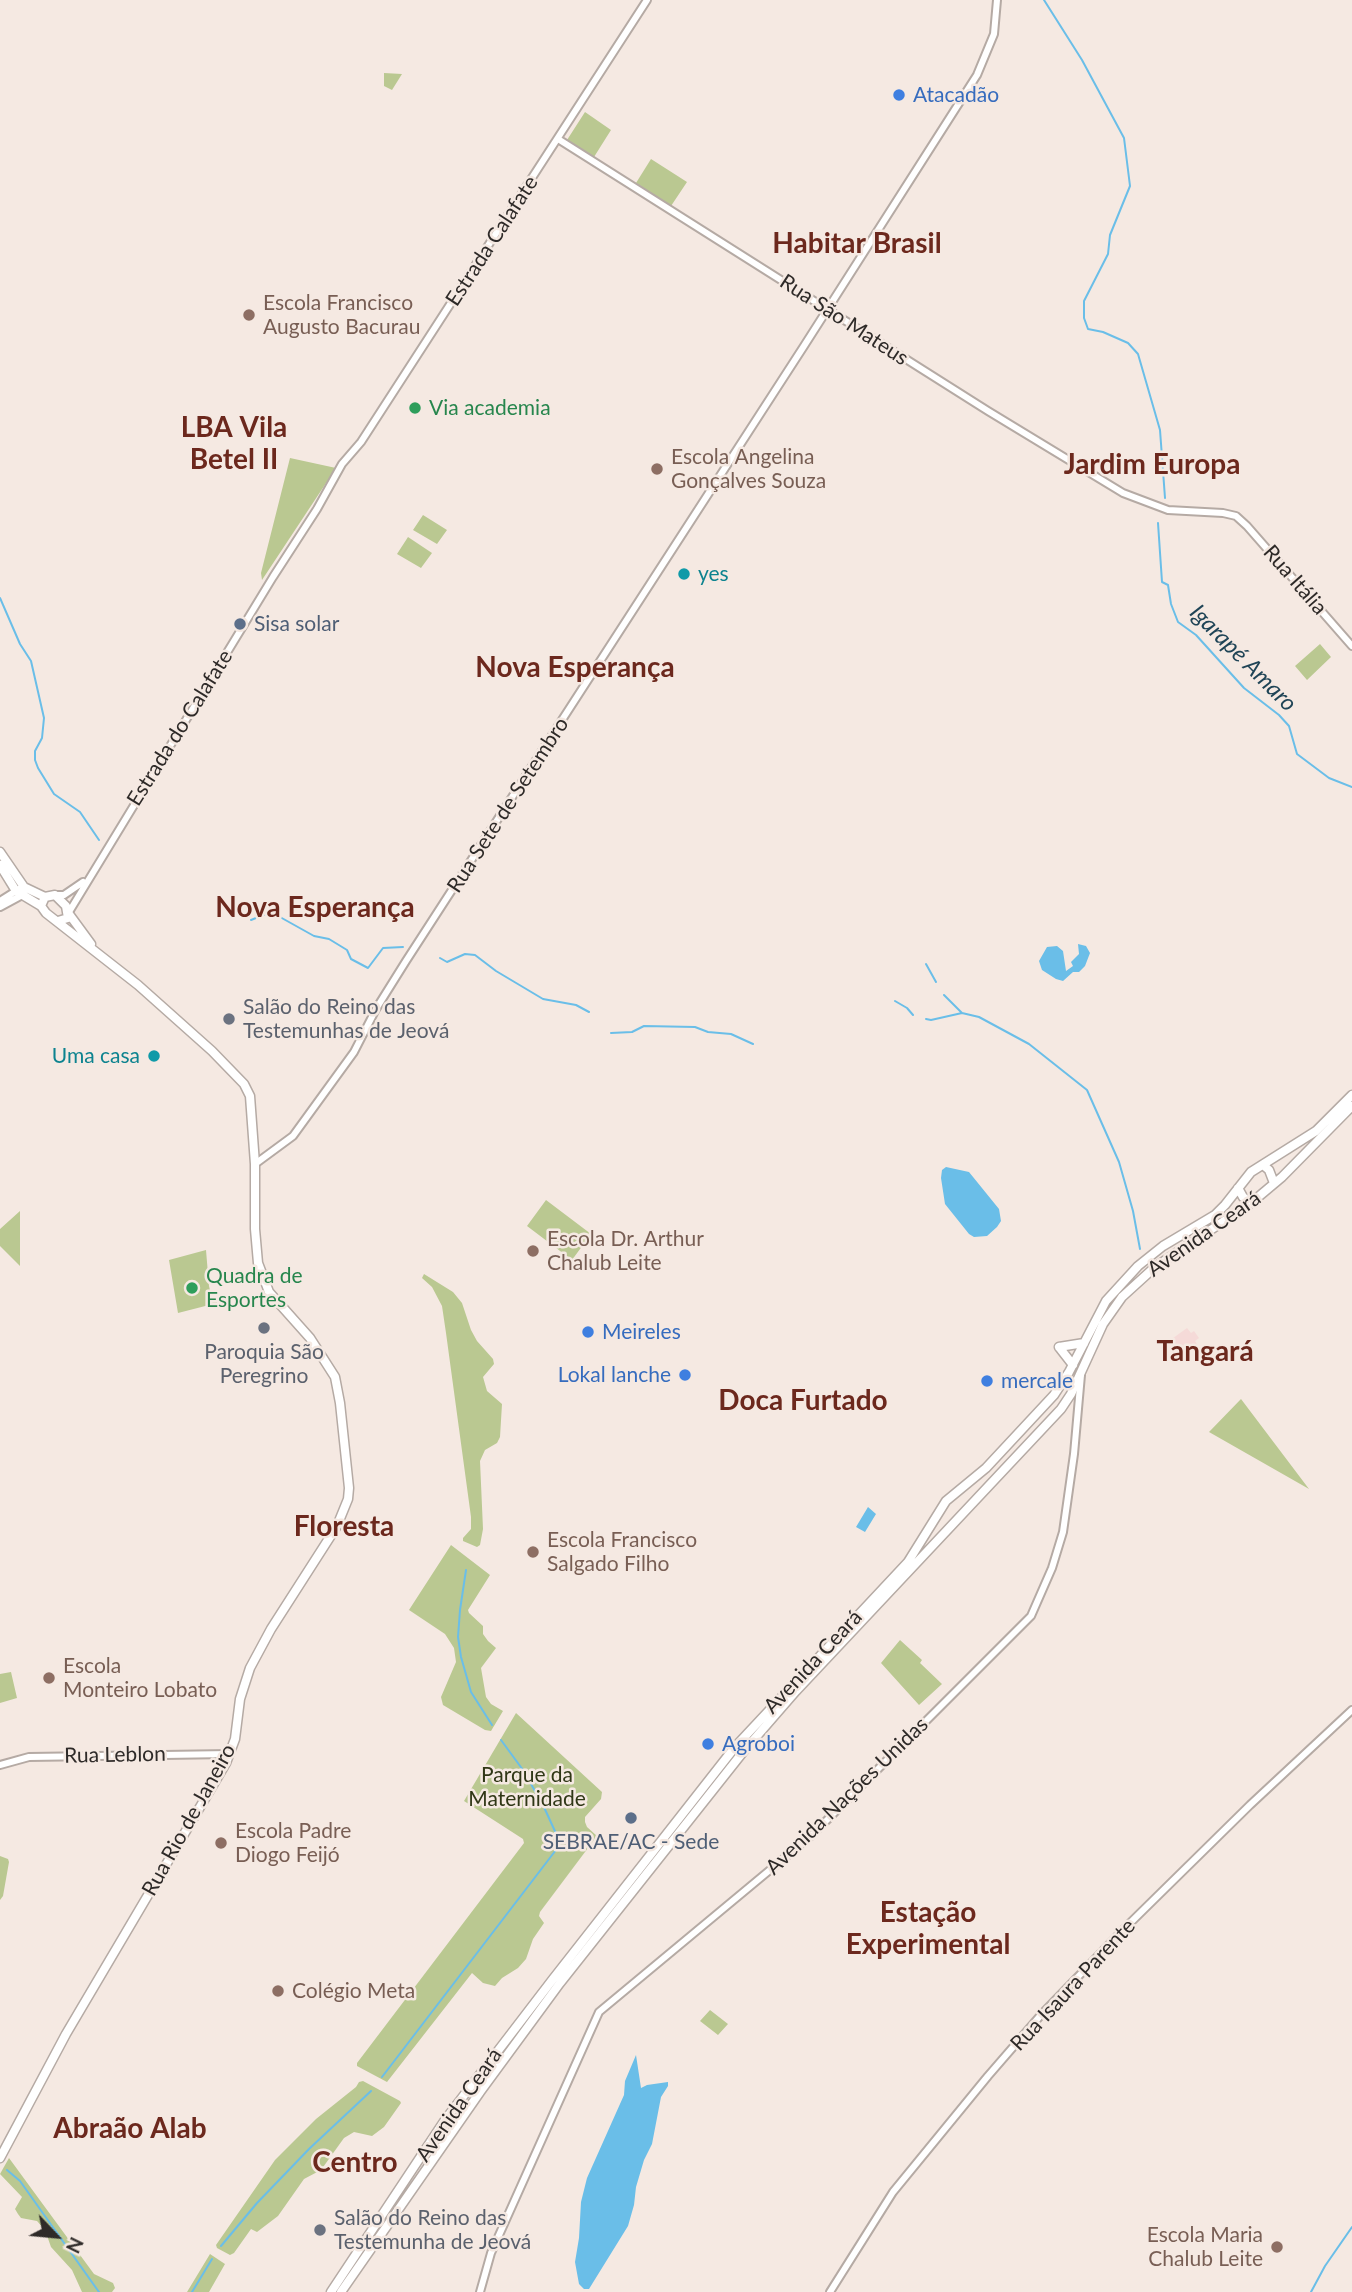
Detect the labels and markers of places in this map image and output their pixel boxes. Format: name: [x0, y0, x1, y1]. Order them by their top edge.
place label: Atacadão: [913, 82, 999, 108]
marker: Atacadão: [891, 87, 907, 103]
place label: Escola Francisco Augusto Bacurau: [263, 290, 420, 340]
marker: Escola Francisco Augusto Bacurau: [241, 307, 257, 323]
place label: Via academia: [429, 395, 551, 421]
marker: Via academia: [407, 400, 423, 416]
place label: Escola Angelina Gonçalves Souza: [671, 444, 826, 494]
marker: Escola Angelina Gonçalves Souza: [649, 461, 665, 477]
place label: yes: [698, 561, 729, 587]
marker: yes: [676, 566, 692, 582]
place label: Sisa solar: [254, 611, 339, 637]
marker: Sisa solar: [232, 616, 248, 632]
place label: Salão do Reino das Testemunhas de Jeová: [243, 994, 449, 1044]
marker: Salão do Reino das Testemunhas de Jeová: [221, 1011, 237, 1027]
place label: Uma casa: [52, 1043, 140, 1069]
marker: Uma casa: [146, 1048, 162, 1064]
place label: Escola Dr. Arthur Chalub Leite: [547, 1226, 704, 1276]
marker: Escola Dr. Arthur Chalub Leite: [525, 1243, 541, 1259]
place label: Quadra de Esportes: [206, 1263, 303, 1313]
marker: Quadra de Esportes: [184, 1280, 200, 1296]
place label: Meireles: [602, 1319, 681, 1345]
marker: Paroquia São Peregrino: [256, 1320, 272, 1336]
marker: Meireles: [580, 1324, 596, 1340]
place label: Paroquia São Peregrino: [204, 1339, 324, 1389]
place label: Lokal lanche: [558, 1362, 671, 1388]
marker: Lokal lanche: [677, 1367, 693, 1383]
place label: mercale: [1001, 1368, 1073, 1394]
marker: mercale: [979, 1373, 995, 1389]
place label: Escola Francisco Salgado Filho: [547, 1527, 697, 1577]
marker: Escola Francisco Salgado Filho: [525, 1544, 541, 1560]
place label: Escola Monteiro Lobato: [63, 1653, 217, 1703]
marker: Escola Monteiro Lobato: [41, 1670, 57, 1686]
place label: Agroboi: [722, 1731, 795, 1757]
marker: Agroboi: [700, 1736, 716, 1752]
marker: SEBRAE/AC - Sede: [623, 1810, 639, 1826]
place label: Escola Padre Diogo Feijó: [235, 1818, 351, 1868]
place label: SEBRAE/AC - Sede: [543, 1829, 719, 1855]
marker: Escola Padre Diogo Feijó: [213, 1835, 229, 1851]
place label: Colégio Meta: [292, 1978, 415, 2004]
marker: Colégio Meta: [270, 1983, 286, 1999]
place label: Salão do Reino das Testemunha de Jeová: [334, 2205, 531, 2255]
marker: Salão do Reino das Testemunha de Jeová: [312, 2222, 328, 2238]
place label: Escola Maria Chalub Leite: [1147, 2222, 1263, 2272]
marker: Escola Maria Chalub Leite: [1269, 2239, 1285, 2255]

